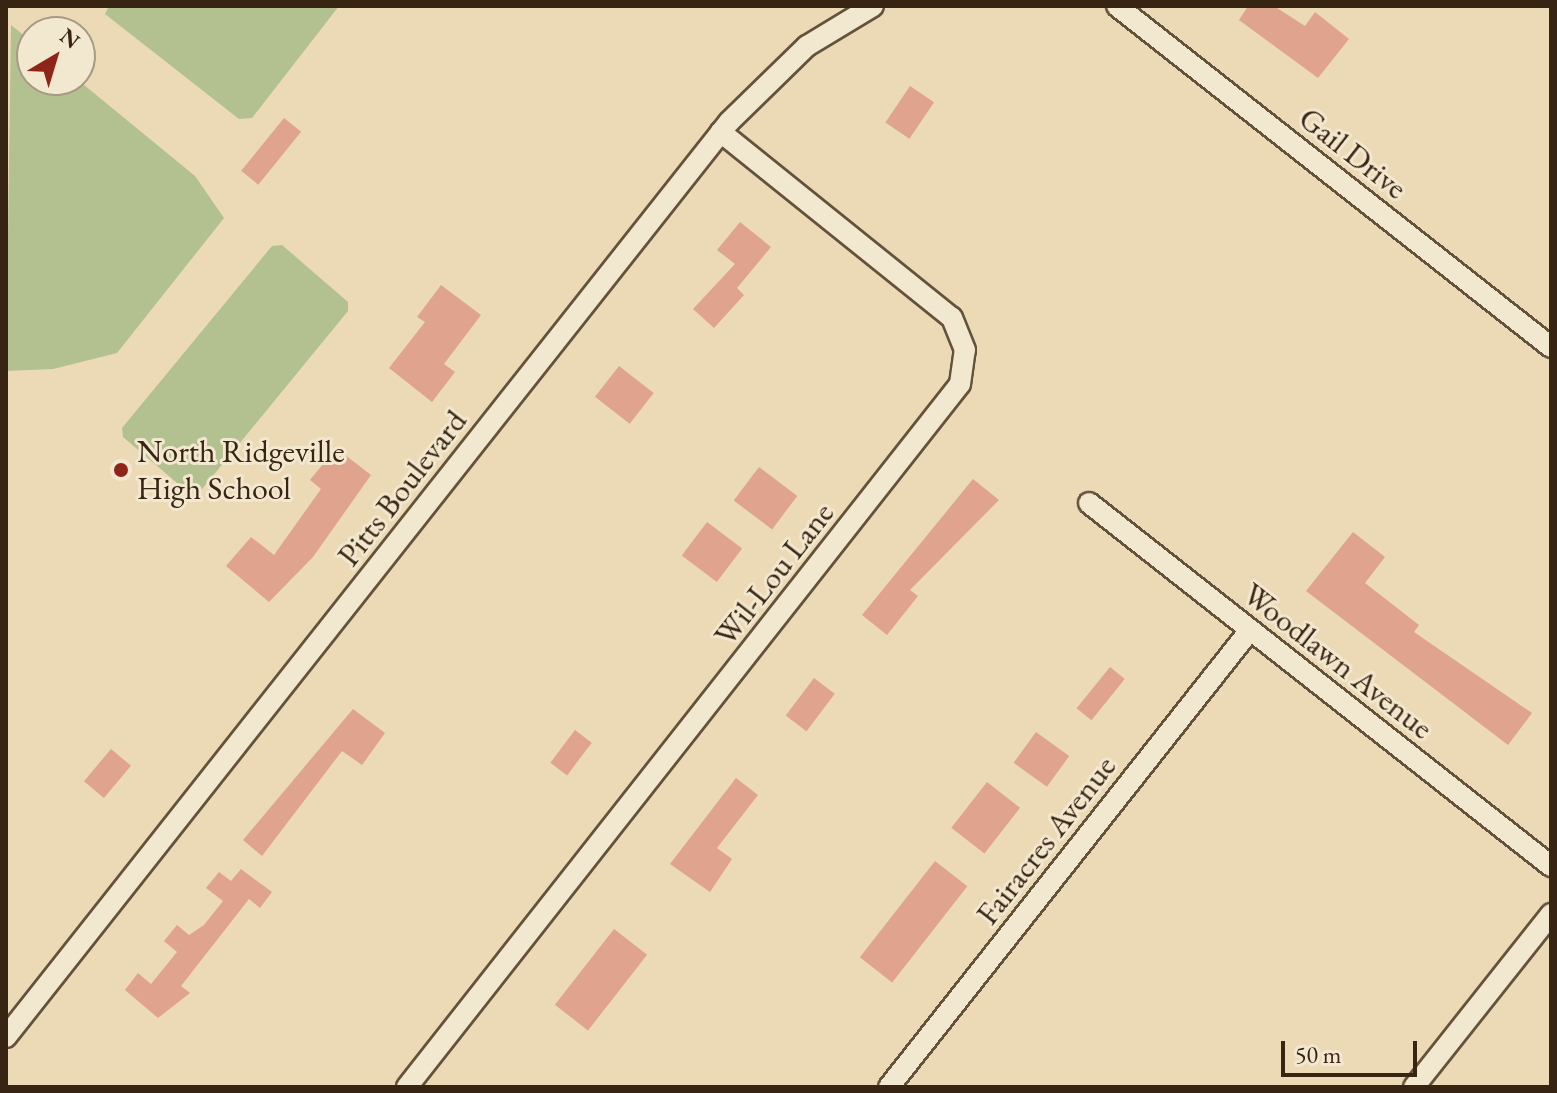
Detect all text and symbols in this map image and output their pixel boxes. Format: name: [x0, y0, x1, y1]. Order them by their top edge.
north arrow: [16, 16, 96, 96]
text: N: [54, 21, 86, 55]
street label: Gail Drive: [1291, 99, 1415, 207]
street label: Pitts Boulevard: [329, 402, 475, 574]
place label: North Ridgeville High School: [137, 433, 345, 508]
marker: North Ridgeville High School: [112, 461, 130, 479]
street label: Wil-Lou Lane: [706, 495, 842, 653]
street label: Woodlawn Avenue: [1235, 575, 1441, 747]
street label: Fairacres Avenue: [968, 748, 1124, 932]
scale bar: [1285, 1025, 1421, 1075]
text: 50 m: [1295, 1039, 1342, 1070]

